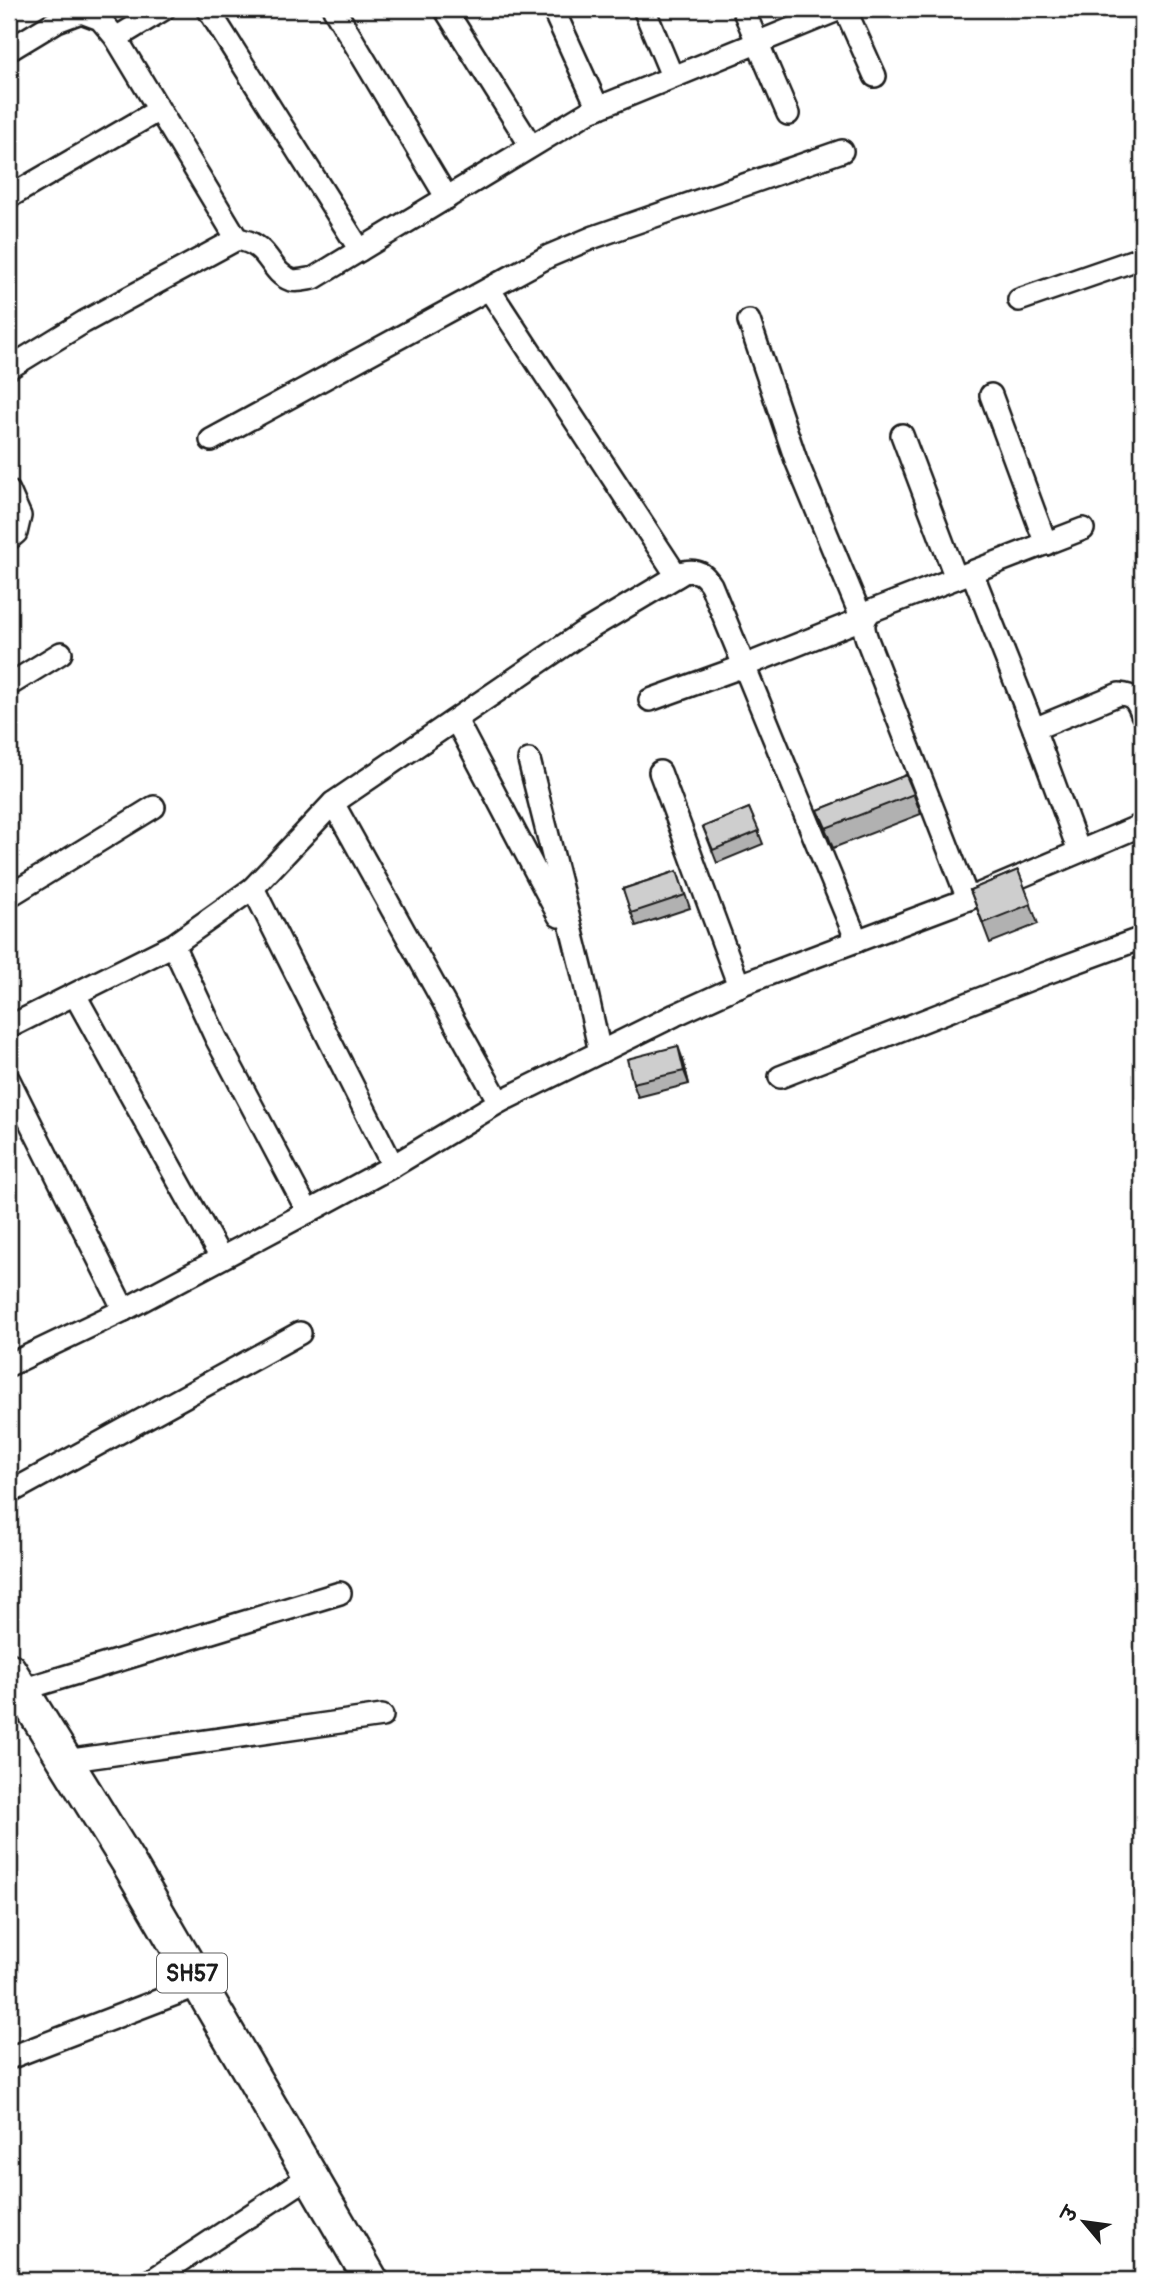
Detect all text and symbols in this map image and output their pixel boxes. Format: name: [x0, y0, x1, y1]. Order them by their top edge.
road number: SH57: [157, 1954, 227, 1992]
north arrow: [1050, 2188, 1120, 2258]
text: उ: [1055, 2201, 1085, 2227]

